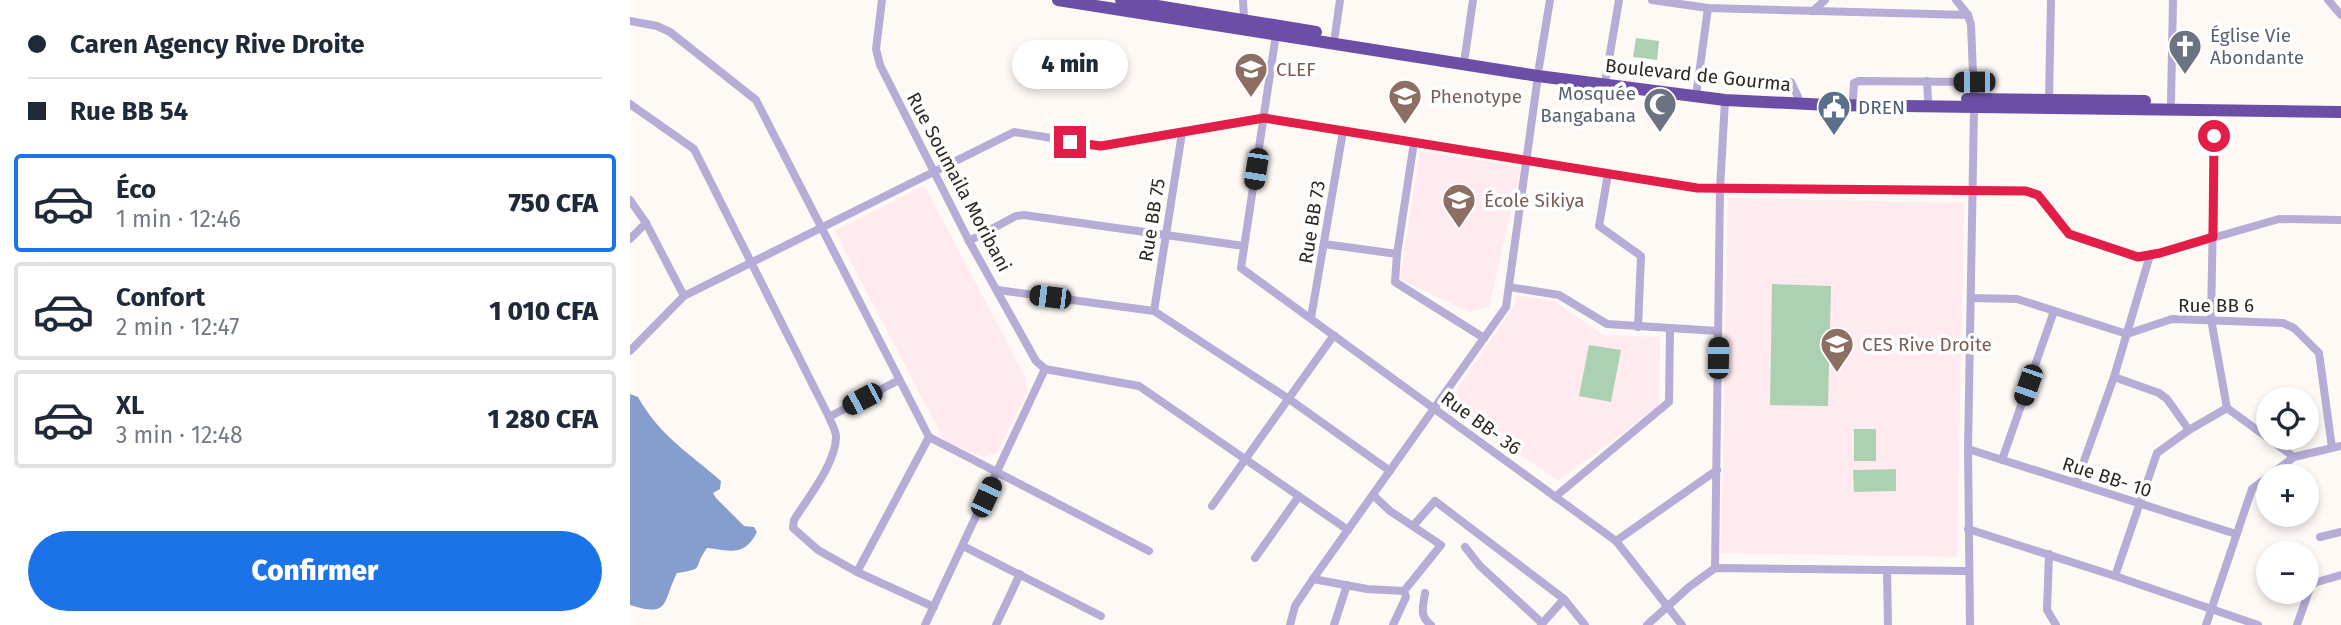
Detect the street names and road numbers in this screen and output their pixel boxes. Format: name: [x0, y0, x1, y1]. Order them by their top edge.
street label: Boulevard de Gourma: [1604, 54, 1792, 96]
street label: Rue Soumaila Moribani: [902, 88, 1016, 276]
street label: Rue BB 75: [1134, 177, 1170, 263]
street label: Rue BB 73: [1294, 179, 1330, 265]
street label: Rue BB 6: [2178, 294, 2254, 317]
street label: Rue BB- 36: [1436, 386, 1526, 460]
street label: Rue BB- 10: [2059, 452, 2155, 502]

